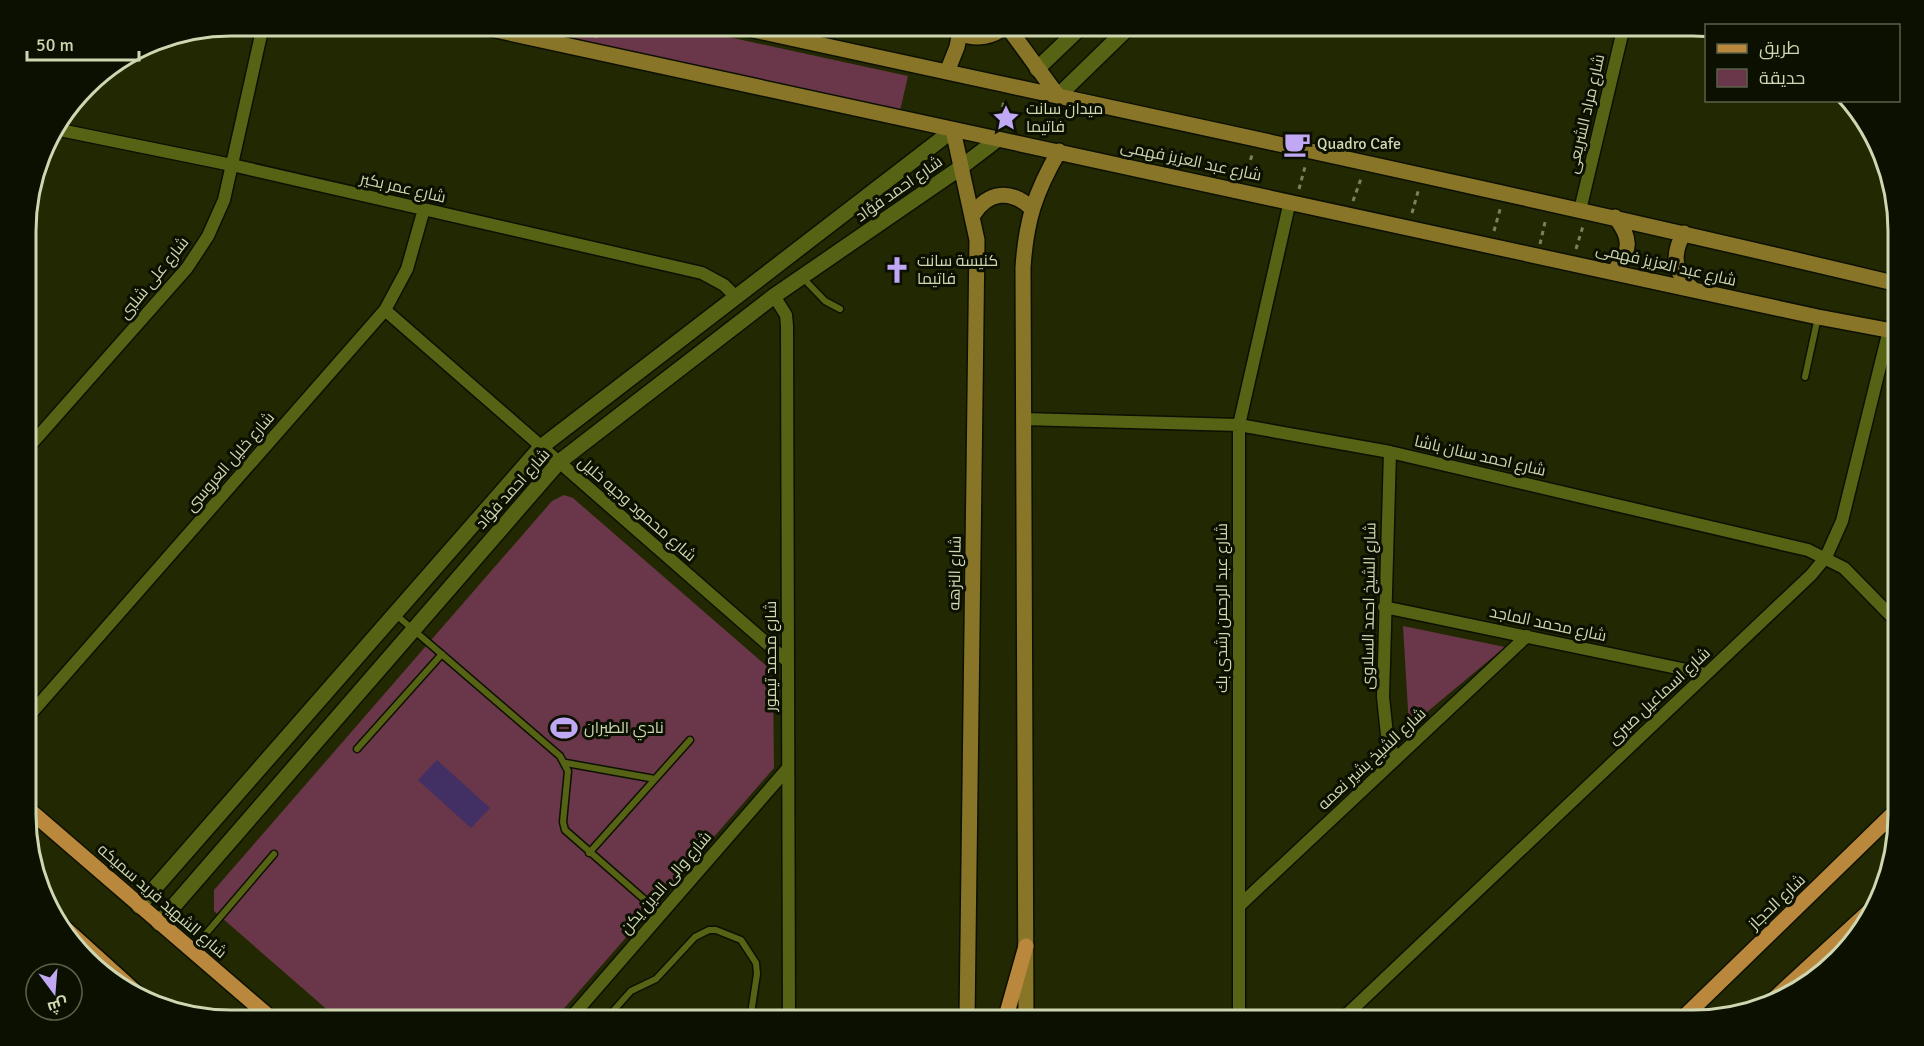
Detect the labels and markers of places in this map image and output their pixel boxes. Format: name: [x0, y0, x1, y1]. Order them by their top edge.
place label: ميدان سانت فاتيما: [1026, 99, 1103, 137]
place icon: ميدان سانت فاتيما: [991, 103, 1021, 133]
cafe icon: Quadro Cafe: [1282, 129, 1312, 159]
place label: Quadro Cafe: [1317, 134, 1401, 154]
place label: كنيسة سانت فاتيما: [917, 251, 998, 289]
church icon: كنيسة سانت فاتيما: [882, 255, 912, 285]
sports icon: نادي الطيران: [549, 713, 579, 743]
place label: نادي الطيران: [584, 718, 664, 741]

